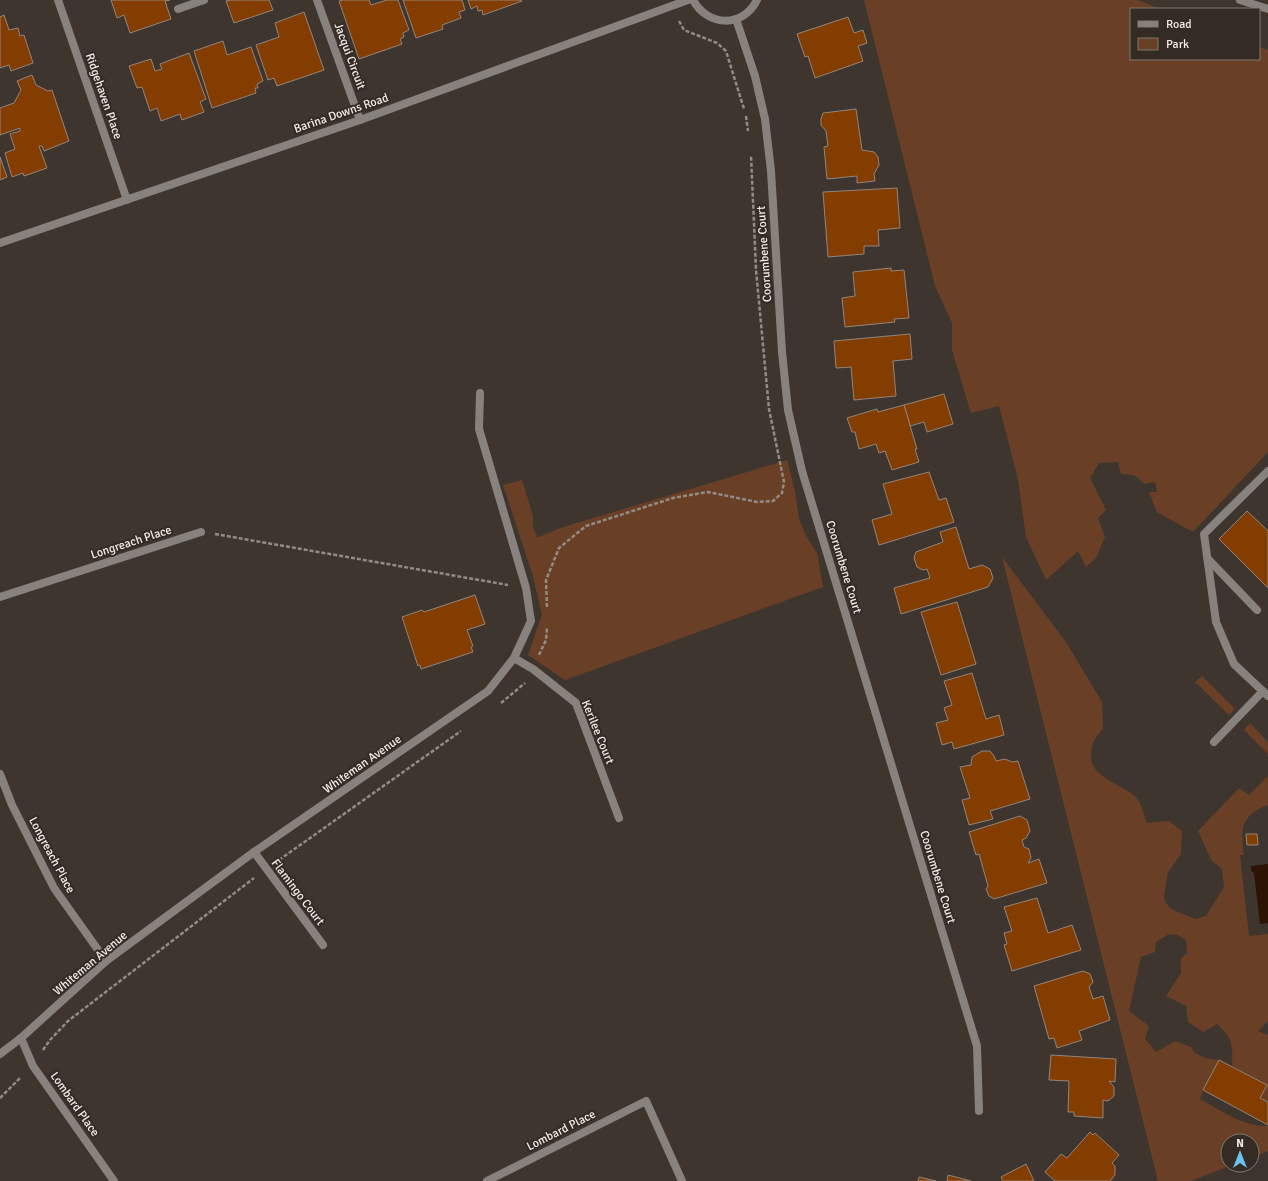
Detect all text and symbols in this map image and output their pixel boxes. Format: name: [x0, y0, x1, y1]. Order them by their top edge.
legend: [1130, 8, 1260, 60]
text: Road: [1166, 17, 1192, 32]
street label: Jacqui Circuit: [331, 21, 369, 92]
text: Park: [1166, 37, 1189, 52]
street label: Ridgehaven Place: [82, 51, 125, 141]
street label: Barina Downs Road: [292, 90, 390, 137]
street label: Coorumbene Court: [754, 205, 775, 303]
street label: Coorumbene Court: [822, 519, 865, 616]
street label: Longreach Place: [89, 522, 173, 563]
street label: Kerilee Court: [578, 698, 617, 766]
street label: Whiteman Avenue: [320, 732, 404, 797]
street label: Longreach Place: [25, 815, 78, 896]
street label: Coorumbene Court: [916, 829, 959, 926]
street label: Flamingo Court: [268, 856, 327, 928]
street label: Whiteman Avenue: [50, 928, 131, 999]
street label: Lombard Place: [47, 1069, 102, 1139]
street label: Lombard Place: [524, 1107, 598, 1154]
north arrow: [1220, 1133, 1260, 1173]
text: N: [1236, 1137, 1244, 1150]

